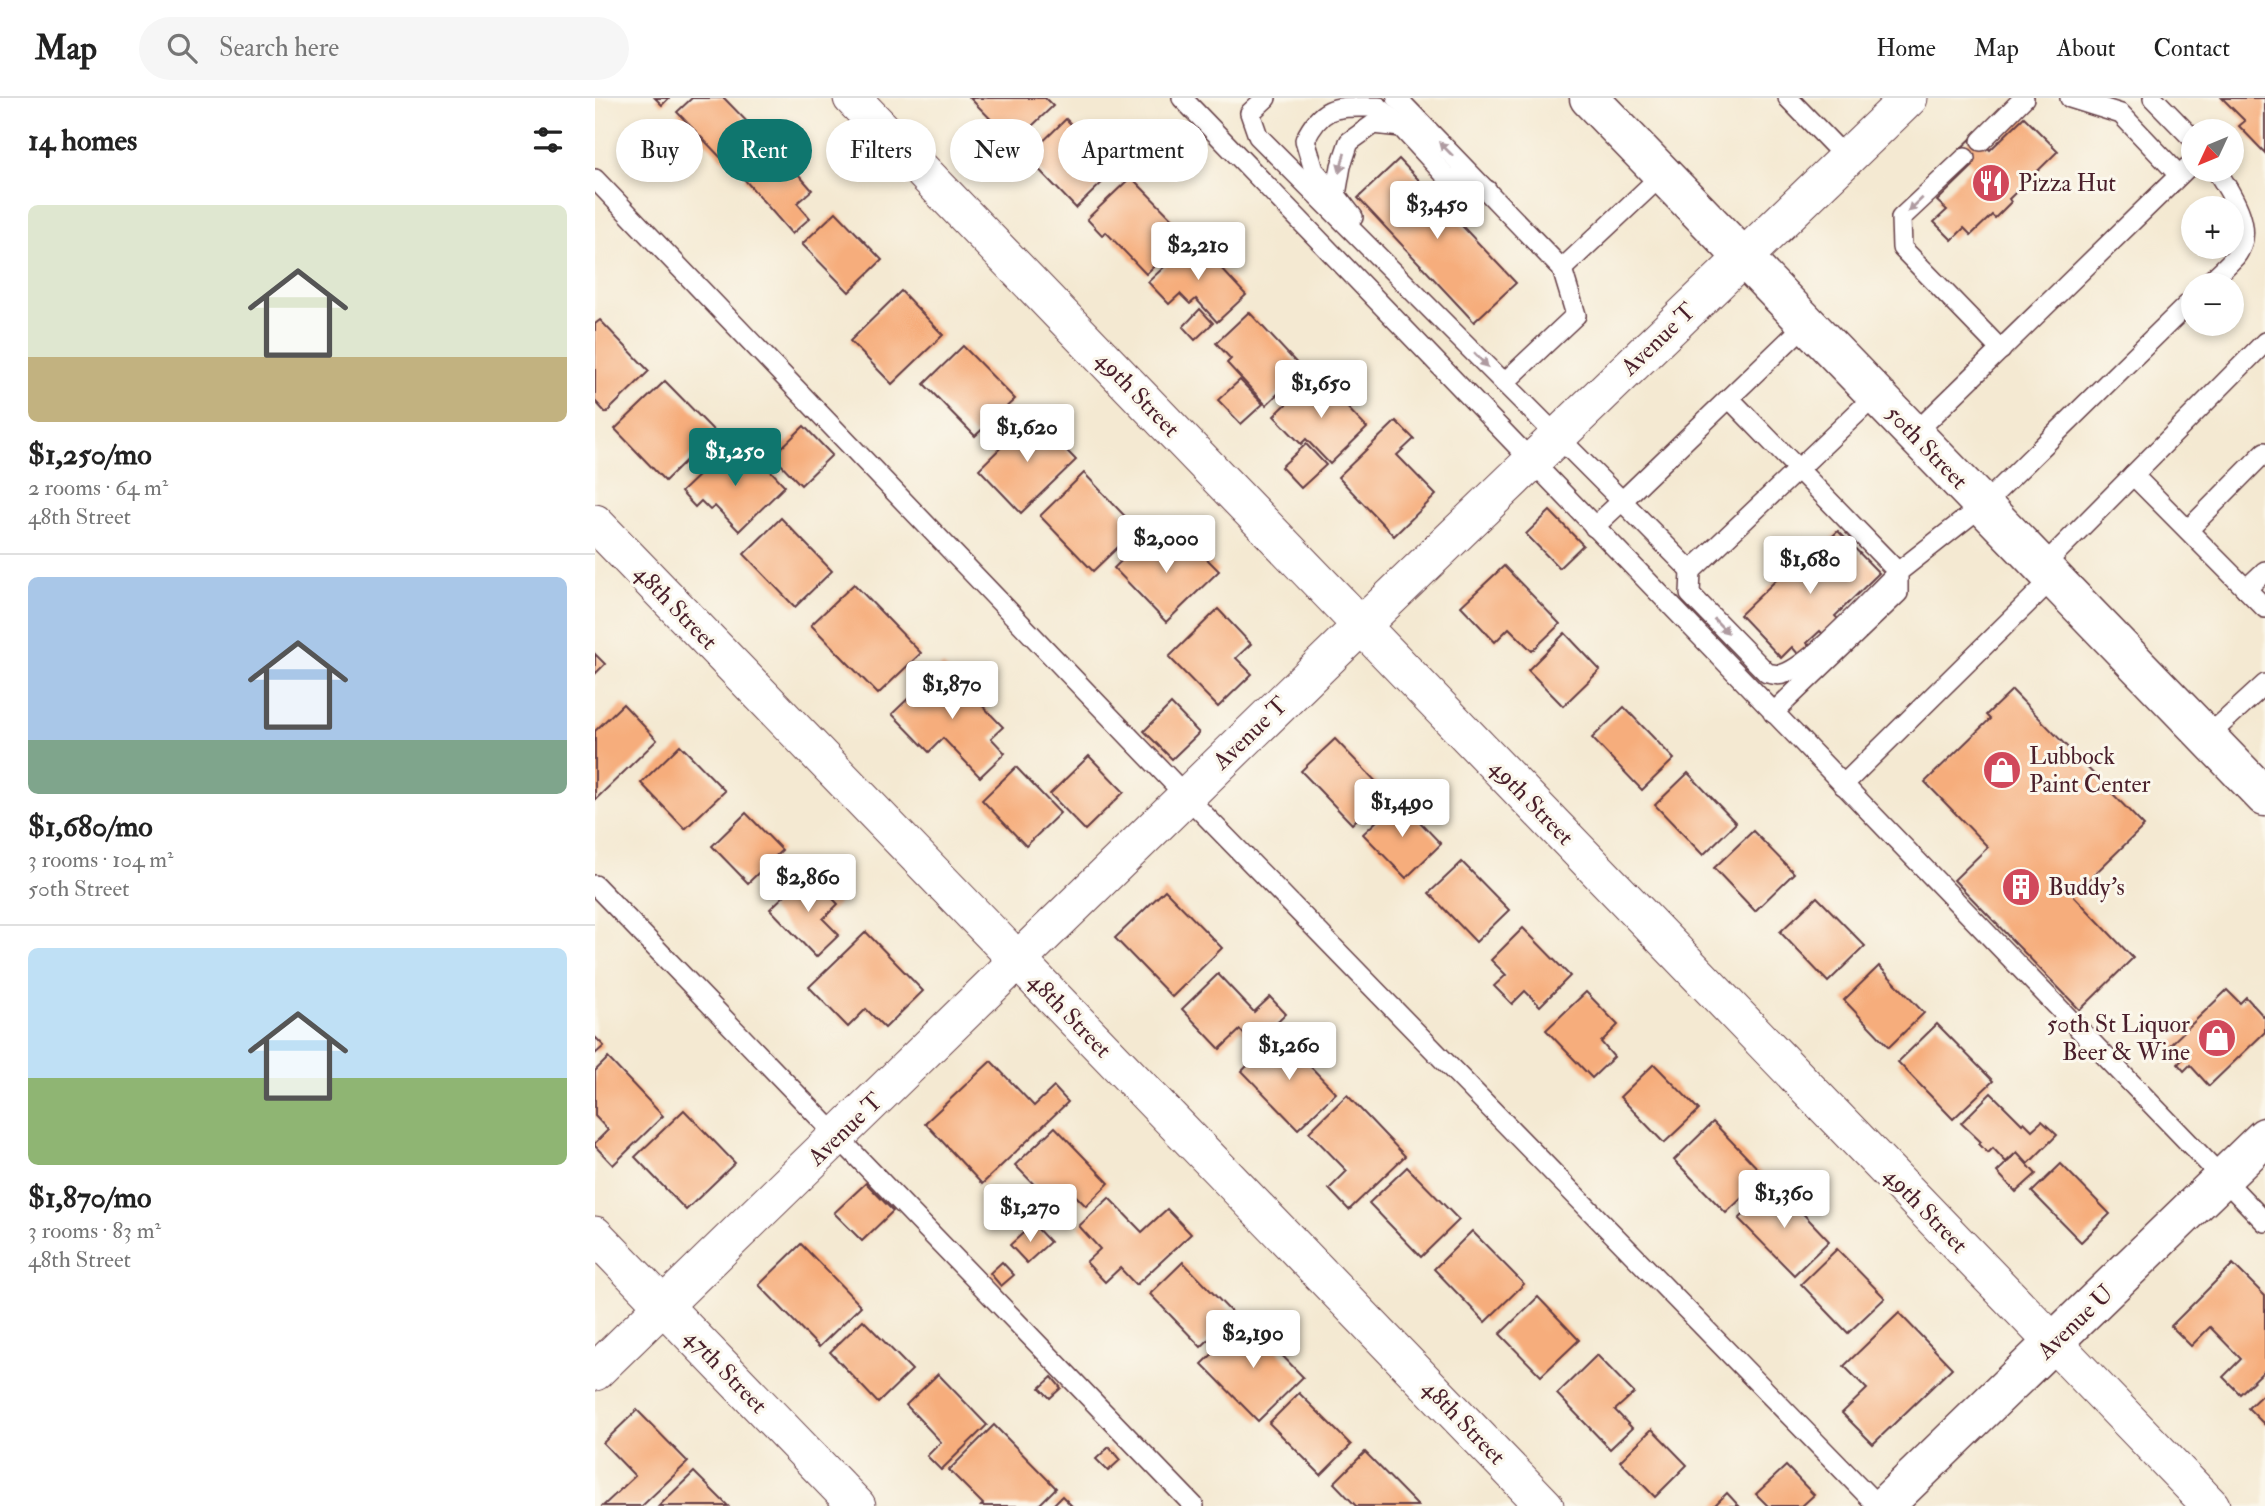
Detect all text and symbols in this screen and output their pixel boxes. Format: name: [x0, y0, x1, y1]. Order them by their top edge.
search box: [139, 17, 629, 80]
text: Map: [35, 28, 97, 69]
icon: search: [163, 29, 201, 67]
text: Search here: [219, 32, 339, 64]
text: Home: [1876, 33, 1936, 64]
text: Map: [1974, 33, 2019, 64]
text: About: [2057, 33, 2116, 64]
text: Contact: [2154, 33, 2230, 64]
chip: Buy: [616, 119, 703, 182]
chip: Rent: [717, 119, 812, 182]
chip: Filters: [826, 119, 936, 182]
chip: New: [950, 119, 1044, 182]
chip: Apartment: [1058, 119, 1208, 182]
north arrow: [2181, 119, 2243, 182]
map controls: [2181, 119, 2244, 336]
icon: filters: [529, 121, 567, 159]
text: 14 homes: [28, 122, 137, 159]
one-way arrow: [1438, 140, 1455, 157]
one-way arrow: [1336, 152, 1347, 174]
restaurant icon: Pizza Hut: [1970, 162, 2012, 204]
place label: Pizza Hut: [2018, 168, 2116, 199]
pin: $3,450: [1380, 181, 1494, 241]
text: $3,450: [1406, 189, 1468, 218]
button: +: [2181, 196, 2244, 259]
one-way arrow: [1907, 197, 1924, 213]
pin: $2,210: [1141, 222, 1255, 282]
text: $2,210: [1167, 230, 1229, 259]
icon: home: [235, 250, 361, 376]
button: −: [2181, 273, 2244, 336]
street label: Avenue T: [1614, 296, 1702, 383]
street label: 49th Street: [1089, 345, 1187, 444]
one-way arrow: [1472, 351, 1489, 368]
pin: $1,650: [1264, 360, 1378, 420]
text: $1,650: [1291, 368, 1351, 397]
street label: 50th Street: [1879, 398, 1975, 496]
pin: $1,620: [970, 404, 1084, 464]
text: $1,620: [996, 412, 1058, 441]
pin: $1,250: [678, 428, 792, 488]
text: $1,250/mo: [28, 436, 152, 473]
text: $1,250: [705, 436, 765, 465]
text: 2 rooms · 64 m²: [28, 473, 168, 502]
text: 48th Street: [28, 502, 131, 531]
pin: $2,000: [1109, 516, 1223, 575]
text: $2,000: [1133, 523, 1199, 552]
pin: $1,680: [1753, 536, 1867, 596]
text: $1,680: [1780, 544, 1840, 573]
street label: 48th Street: [627, 558, 724, 657]
one-way arrow: [1713, 617, 1729, 634]
icon: home: [235, 622, 361, 748]
pin: $1,870: [895, 662, 1009, 721]
text: $1,870: [922, 669, 982, 698]
street label: Avenue T: [1206, 690, 1294, 777]
place label: Lubbock Paint Center: [2029, 741, 2150, 800]
shop icon: Lubbock Paint Center: [1981, 749, 2023, 791]
street label: 49th Street: [1483, 753, 1581, 852]
pin: $1,490: [1345, 780, 1459, 839]
text: $1,490: [1370, 787, 1434, 816]
text: $1,680/mo: [28, 808, 153, 845]
text: 3 rooms · 104 m²: [28, 845, 174, 874]
pin: $2,860: [751, 854, 865, 914]
text: $2,860: [776, 862, 840, 891]
building icon: Buddy's: [2000, 866, 2042, 908]
place label: Buddy's: [2048, 872, 2125, 903]
text: 50th Street: [28, 874, 130, 903]
street label: 48th Street: [1021, 966, 1118, 1065]
icon: home: [235, 993, 361, 1119]
place label: 50th St Liquor Beer & Wine: [2047, 1009, 2190, 1068]
shop icon: 50th St Liquor Beer & Wine: [2196, 1017, 2238, 1059]
pin: $1,260: [1232, 1023, 1346, 1082]
text: $1,260: [1258, 1030, 1320, 1059]
street label: Avenue T: [801, 1086, 889, 1173]
street label: 49th Street: [1877, 1161, 1975, 1260]
pin: $1,360: [1727, 1170, 1841, 1230]
text: $1,360: [1755, 1178, 1813, 1207]
text: $1,870/mo: [28, 1179, 151, 1216]
pin: $1,270: [973, 1184, 1087, 1244]
text: $1,270: [1000, 1192, 1060, 1221]
text: 3 rooms · 83 m²: [28, 1216, 161, 1245]
text: 48th Street: [28, 1245, 131, 1274]
street label: Avenue U: [2030, 1278, 2120, 1367]
pin: $2,190: [1196, 1310, 1310, 1370]
text: $2,190: [1222, 1318, 1284, 1347]
street label: 47th Street: [677, 1322, 774, 1421]
street label: 48th Street: [1415, 1373, 1512, 1472]

